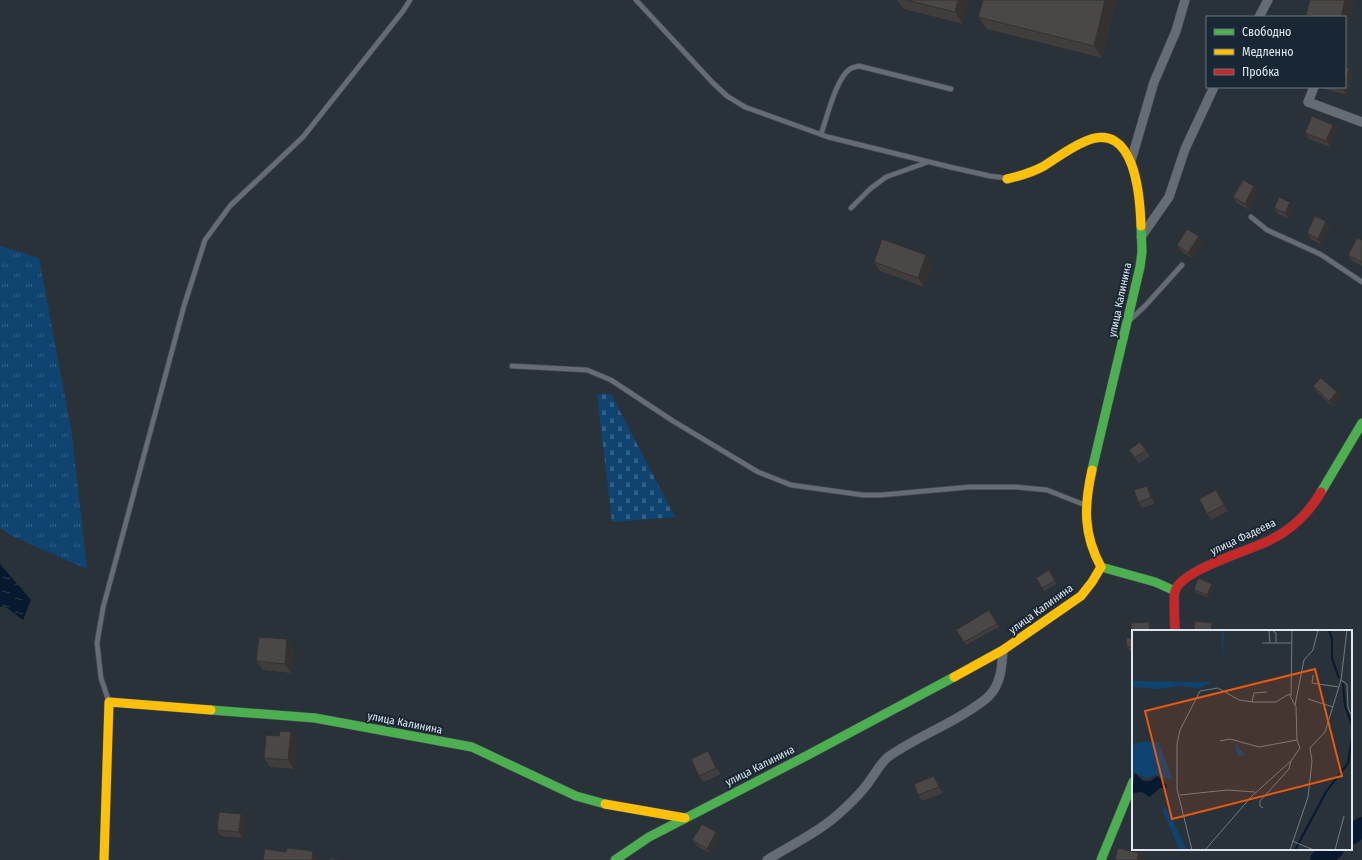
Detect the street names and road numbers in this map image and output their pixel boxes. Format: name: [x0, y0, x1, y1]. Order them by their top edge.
street label: улица Калинина: [1106, 262, 1134, 338]
street label: улица Фадеева: [1208, 516, 1278, 558]
street label: улица Калинина: [1006, 581, 1076, 637]
street label: улица Калинина: [366, 709, 444, 737]
street label: улица Калинина: [723, 743, 797, 789]

